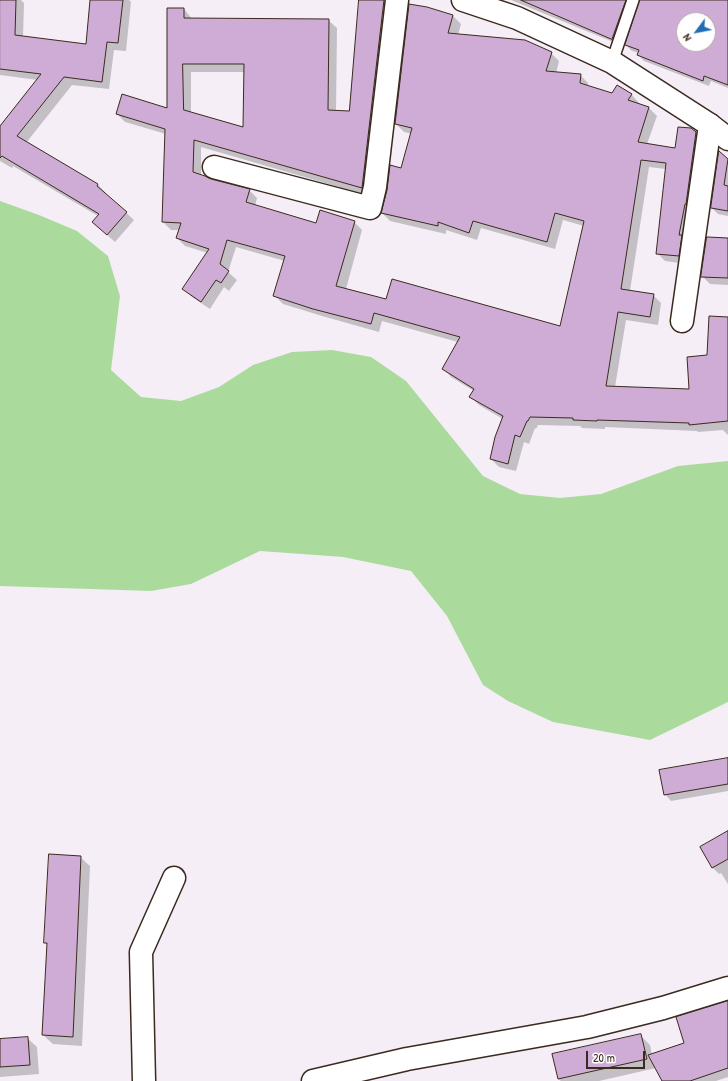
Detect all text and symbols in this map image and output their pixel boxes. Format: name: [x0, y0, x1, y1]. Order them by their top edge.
north arrow: [676, 12, 716, 52]
text: N: [679, 32, 694, 44]
scale bar: [588, 1043, 647, 1069]
text: 20 m: [593, 1049, 615, 1066]

